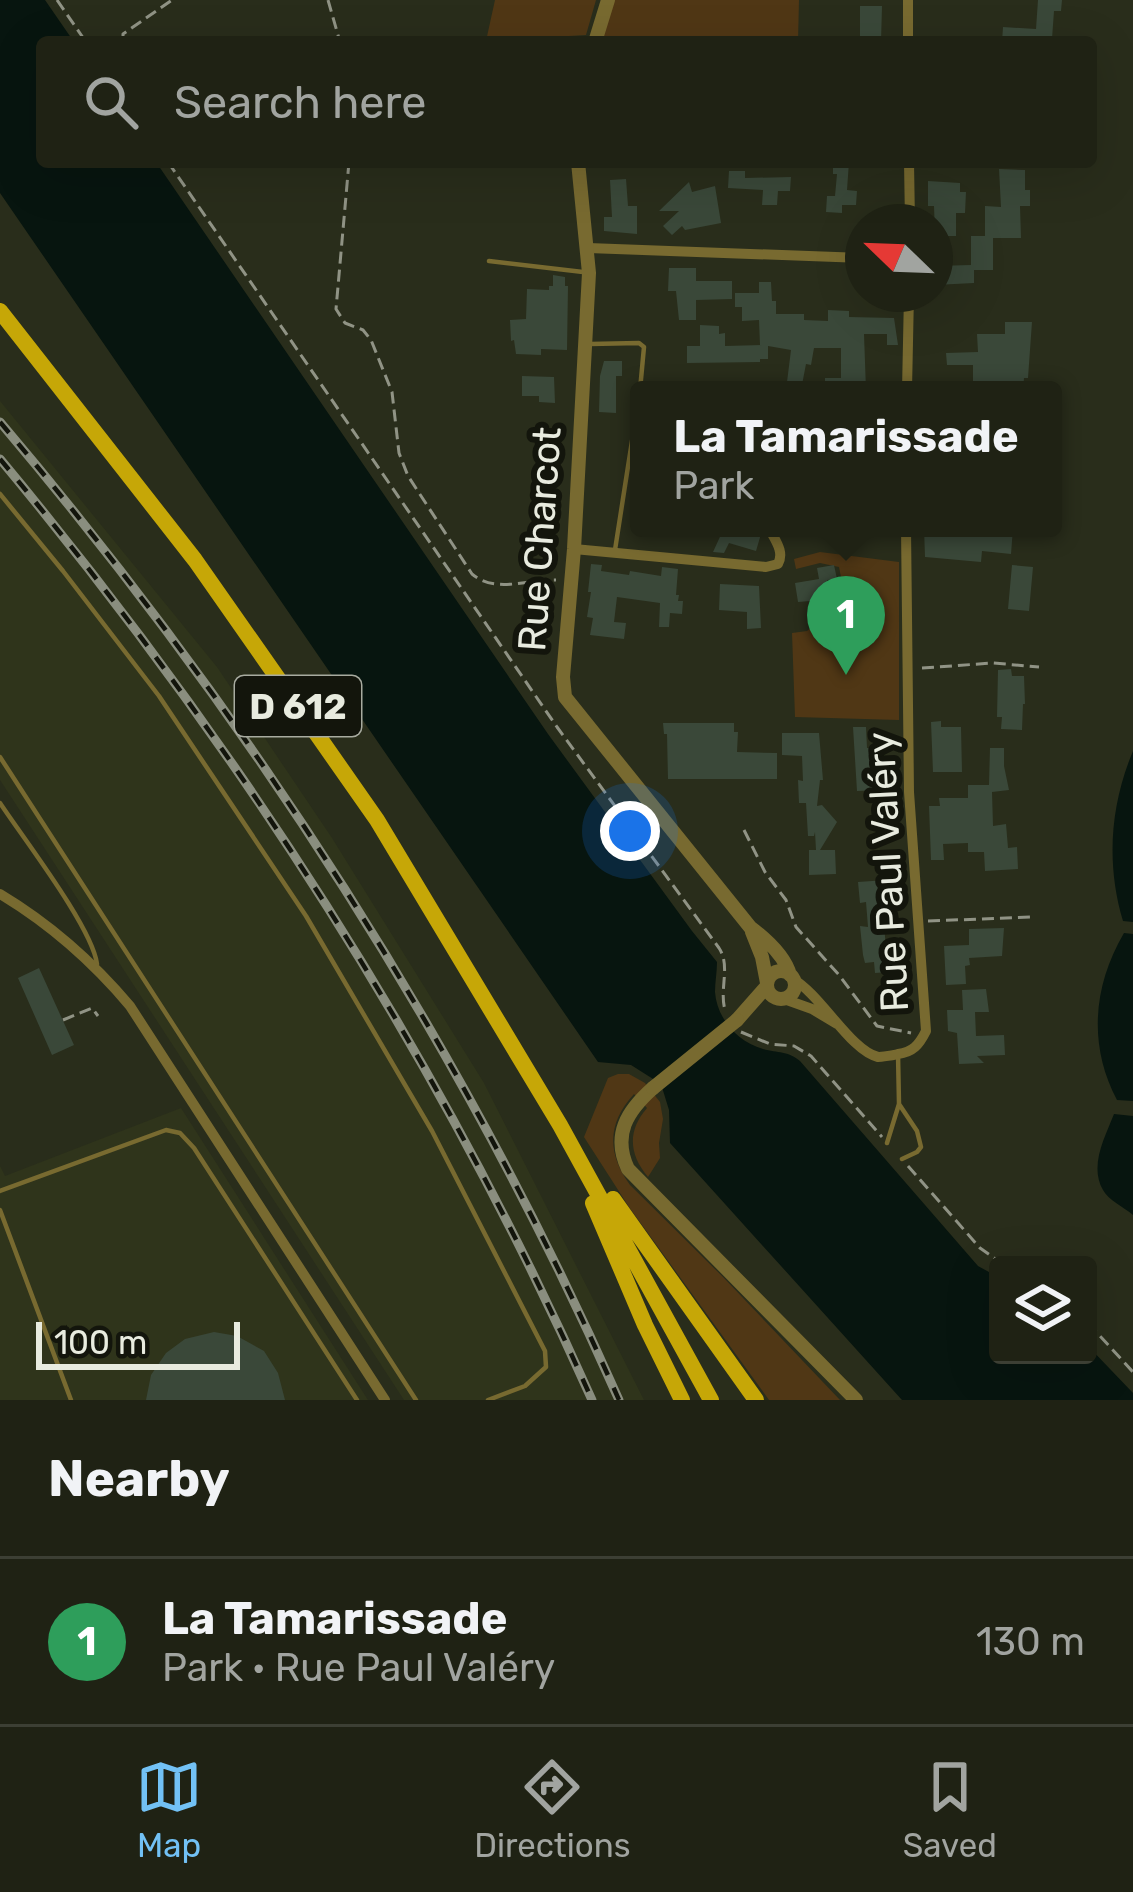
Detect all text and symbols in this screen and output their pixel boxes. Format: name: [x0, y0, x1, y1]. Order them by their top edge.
search box: [36, 36, 1097, 168]
icon: search: [78, 69, 144, 135]
text: Search here: [174, 76, 426, 129]
north arrow: [845, 204, 953, 312]
popup: [630, 381, 1062, 537]
text: La Tamarissade: [673, 410, 1019, 463]
street label: Rue Charcot: [509, 425, 571, 653]
text: Park: [673, 463, 754, 509]
pin: 1: [807, 576, 885, 675]
road number: D 612: [235, 676, 361, 736]
street label: Rue Paul Valéry: [858, 731, 918, 1013]
your location: [600, 801, 660, 861]
map controls: [989, 1256, 1097, 1364]
button: layers: [989, 1256, 1097, 1364]
scale bar: [36, 1316, 240, 1369]
text: 100 m: [54, 1323, 147, 1362]
text: Nearby: [48, 1448, 230, 1509]
text: La Tamarissade: [162, 1592, 507, 1645]
text: 1: [77, 1619, 97, 1665]
text: 130 m: [976, 1619, 1085, 1665]
text: Park · Rue Paul Valéry: [162, 1645, 555, 1691]
tab: Map: [136, 1754, 202, 1865]
tab: Directions: [474, 1754, 631, 1865]
tab: Saved: [903, 1754, 997, 1865]

